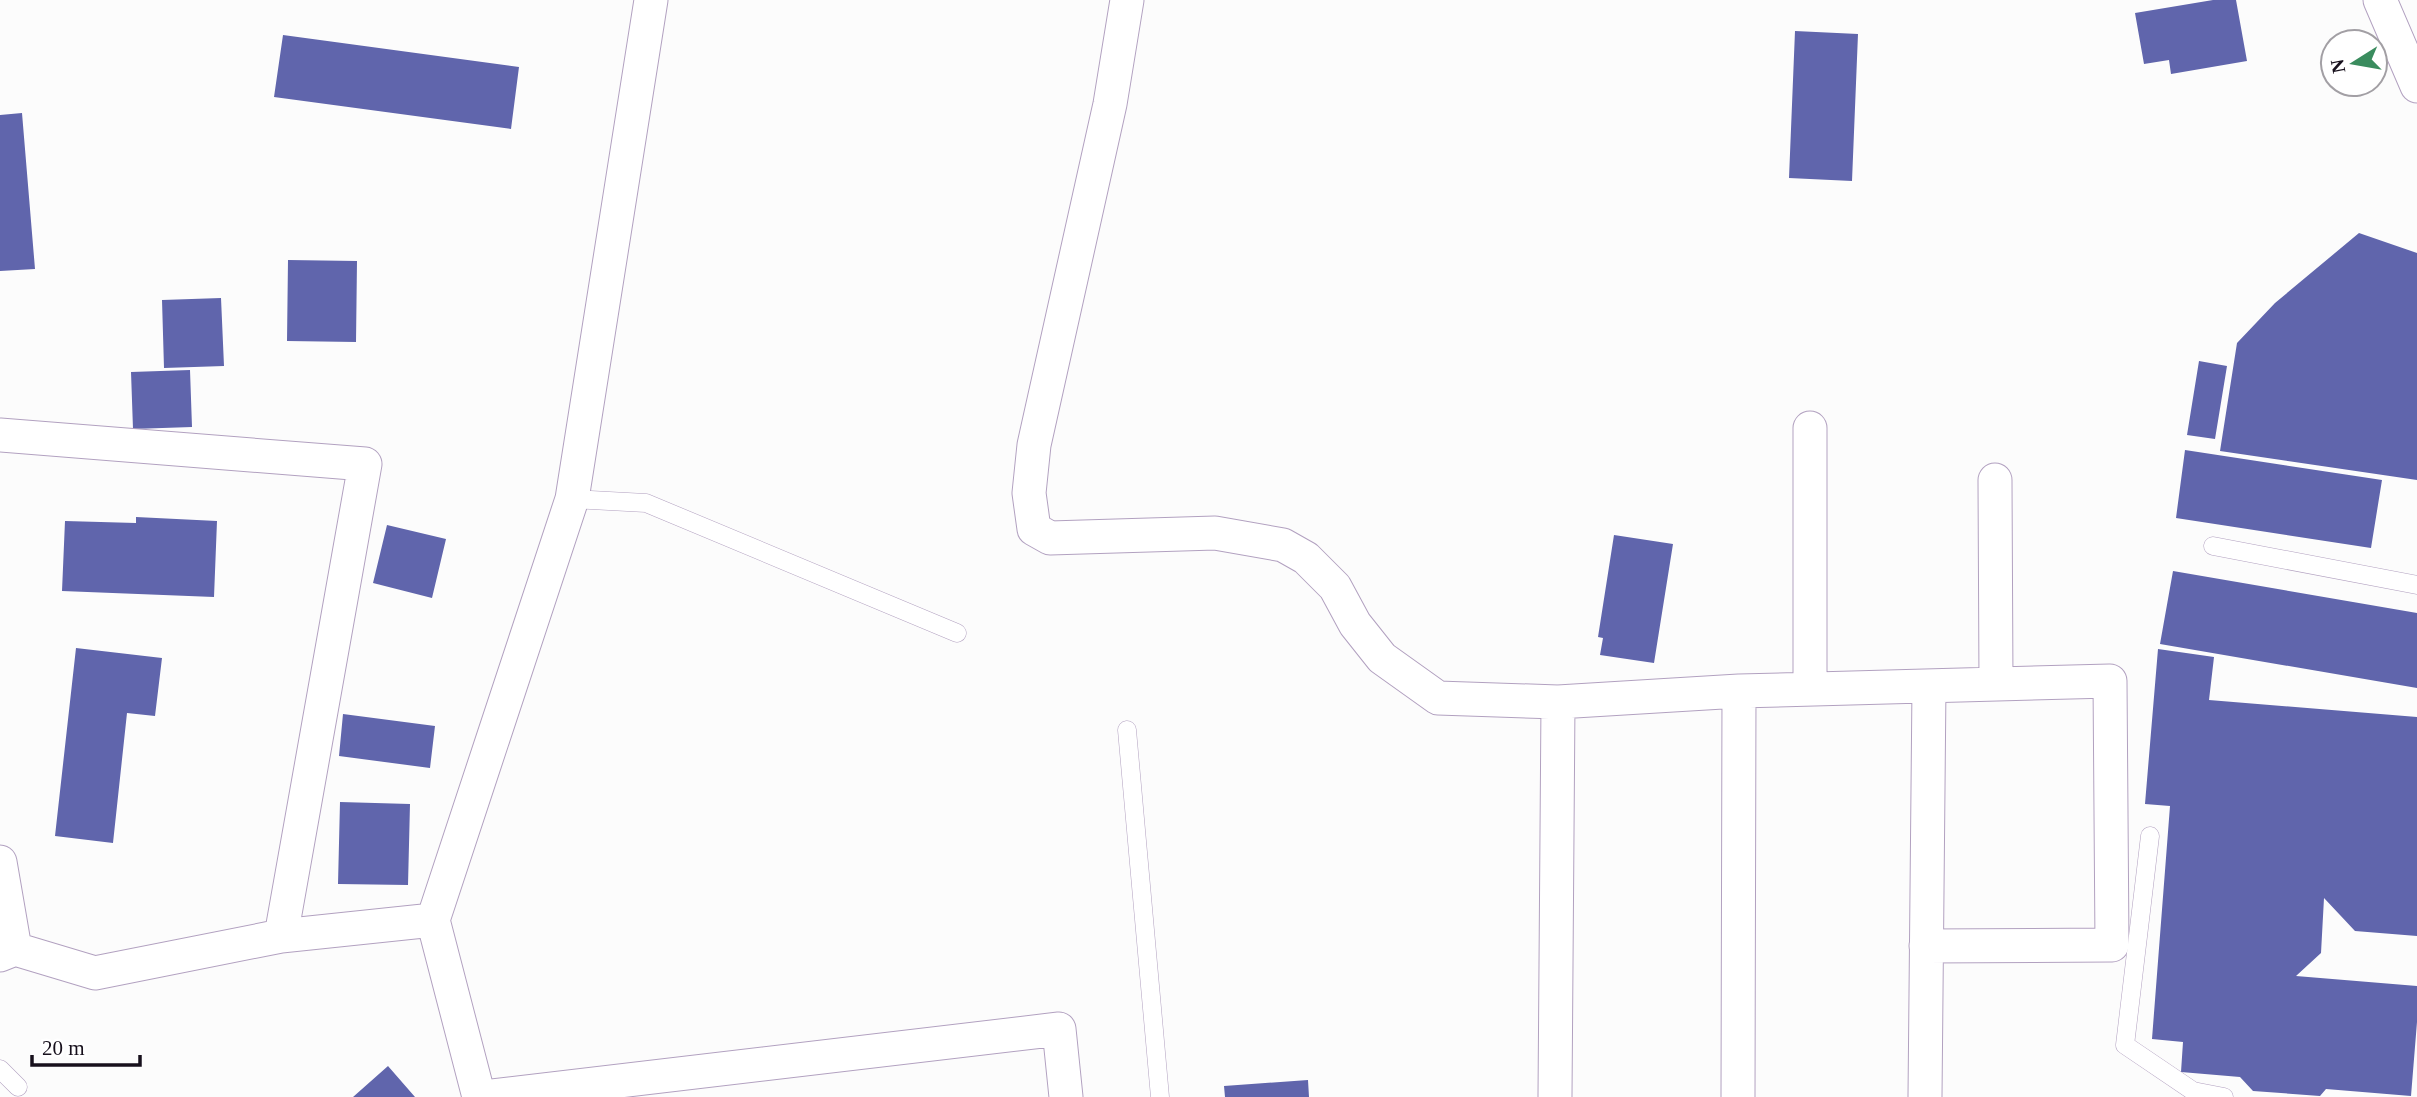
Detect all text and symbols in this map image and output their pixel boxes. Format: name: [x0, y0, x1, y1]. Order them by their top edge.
north arrow: [2319, 28, 2389, 98]
text: N: [2326, 57, 2349, 75]
scale bar: [32, 1024, 140, 1068]
text: 20 m: [42, 1036, 85, 1060]

